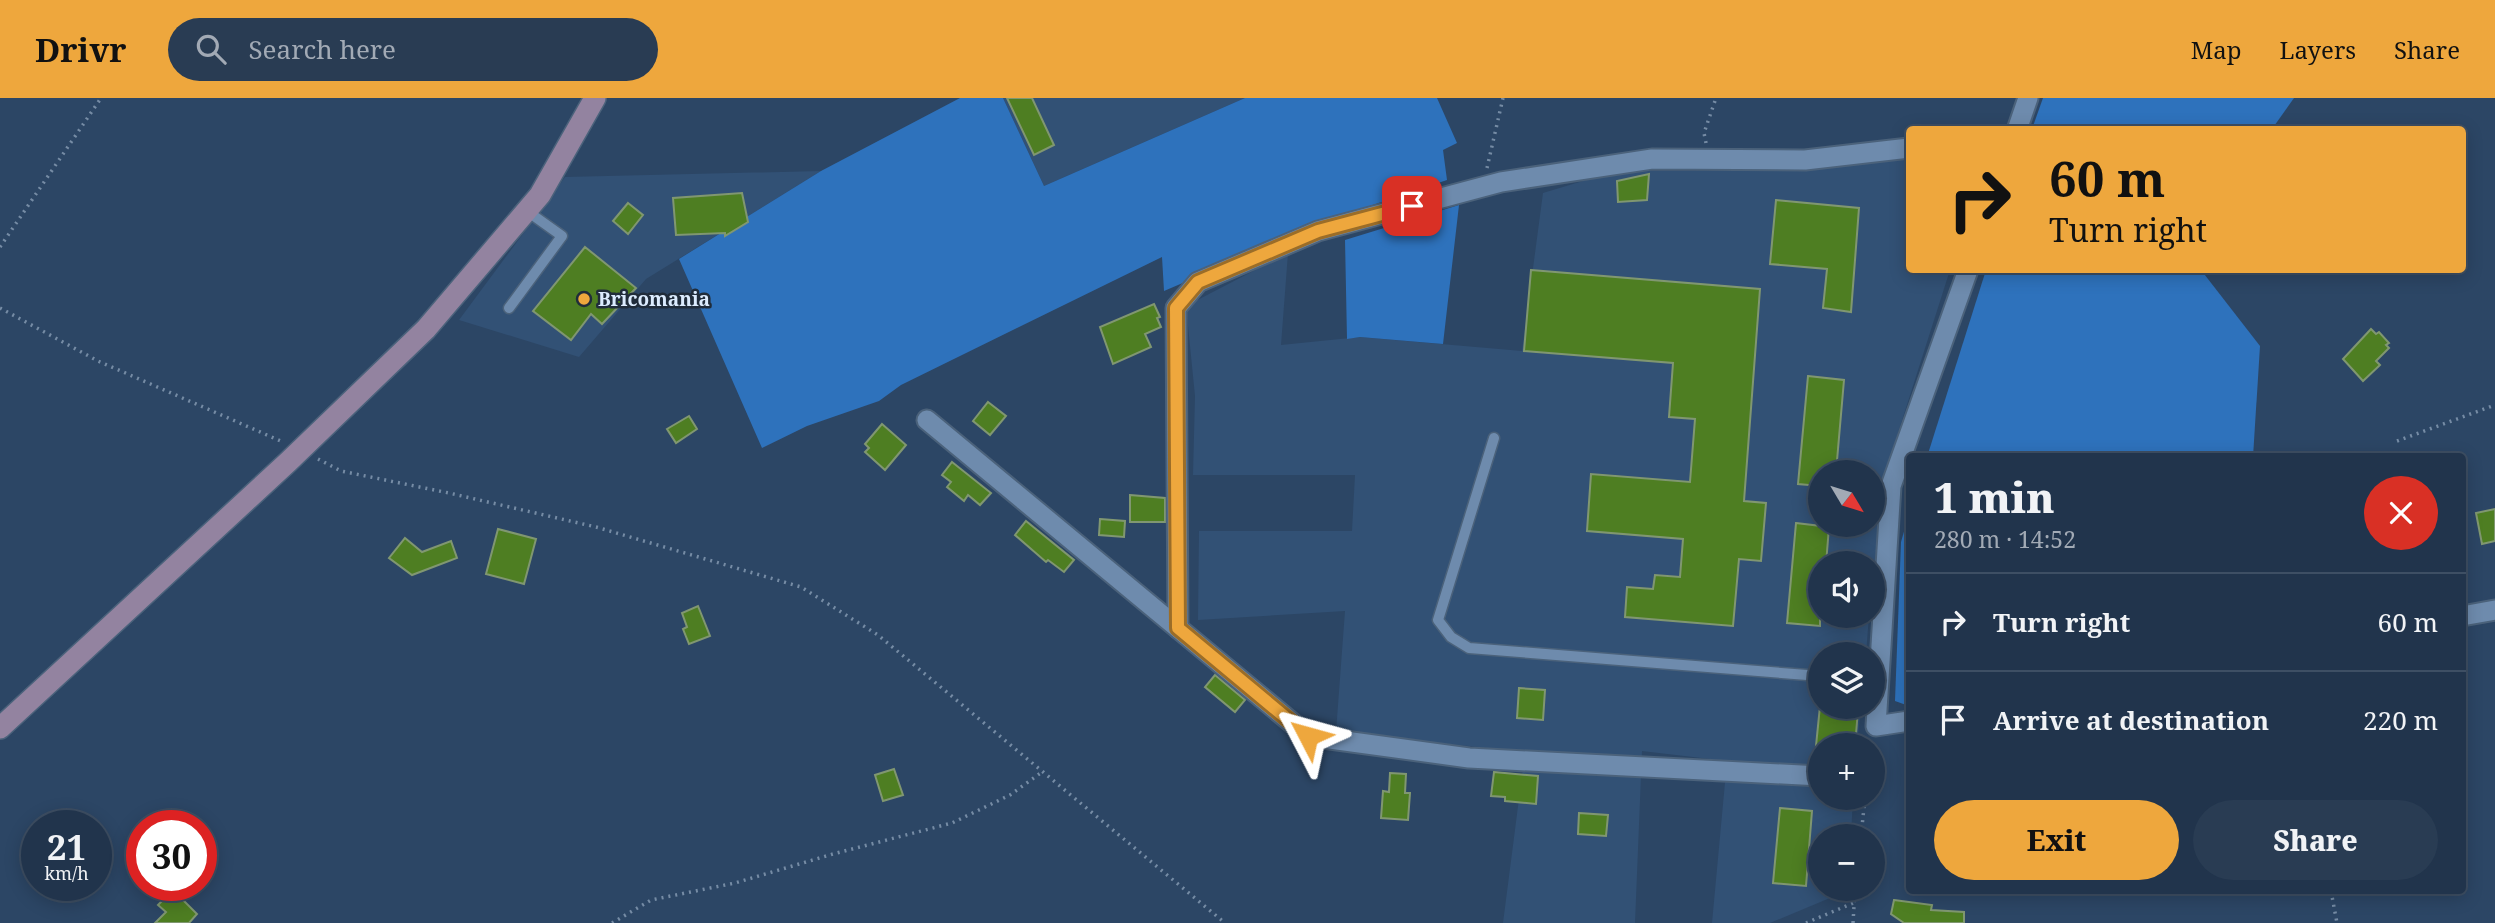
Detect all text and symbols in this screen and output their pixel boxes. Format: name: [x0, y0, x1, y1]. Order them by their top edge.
search box: [168, 18, 658, 81]
text: Drivr: [35, 27, 126, 72]
icon: search: [192, 30, 230, 68]
text: Search here: [248, 31, 396, 67]
text: Map: [2191, 33, 2242, 66]
text: Layers: [2280, 33, 2356, 66]
text: Share: [2394, 33, 2460, 66]
text: 60 m: [2049, 145, 2165, 211]
icon: right: [1934, 154, 2025, 245]
pin: [1382, 176, 1442, 236]
icon: arrive: [1393, 187, 1431, 225]
text: Turn right: [2049, 208, 2207, 251]
place label: Bricomania: [598, 286, 710, 312]
marker: Bricomania: [576, 291, 592, 307]
north arrow: [1808, 460, 1885, 537]
map controls: [1808, 460, 1885, 901]
text: 1 min: [1934, 468, 2055, 525]
button: close: [2364, 476, 2438, 550]
text: 280 m · 14:52: [1934, 523, 2076, 555]
button: sound: [1808, 551, 1885, 628]
icon: right: [1934, 603, 1972, 641]
text: Turn right: [1993, 604, 2130, 640]
text: 60 m: [2378, 604, 2438, 640]
button: layers: [1808, 642, 1885, 719]
position arrow: [1271, 699, 1345, 773]
icon: arrive: [1934, 701, 1972, 739]
text: Arrive at destination: [1993, 702, 2269, 738]
text: 220 m: [2363, 702, 2438, 738]
button: +: [1808, 733, 1885, 810]
button: Exit: [1934, 800, 2179, 880]
button: Share: [2193, 800, 2438, 880]
speed limit sign: 30: [126, 810, 217, 901]
text: 21: [47, 823, 86, 870]
button: −: [1808, 824, 1885, 901]
text: km/h: [44, 861, 89, 885]

